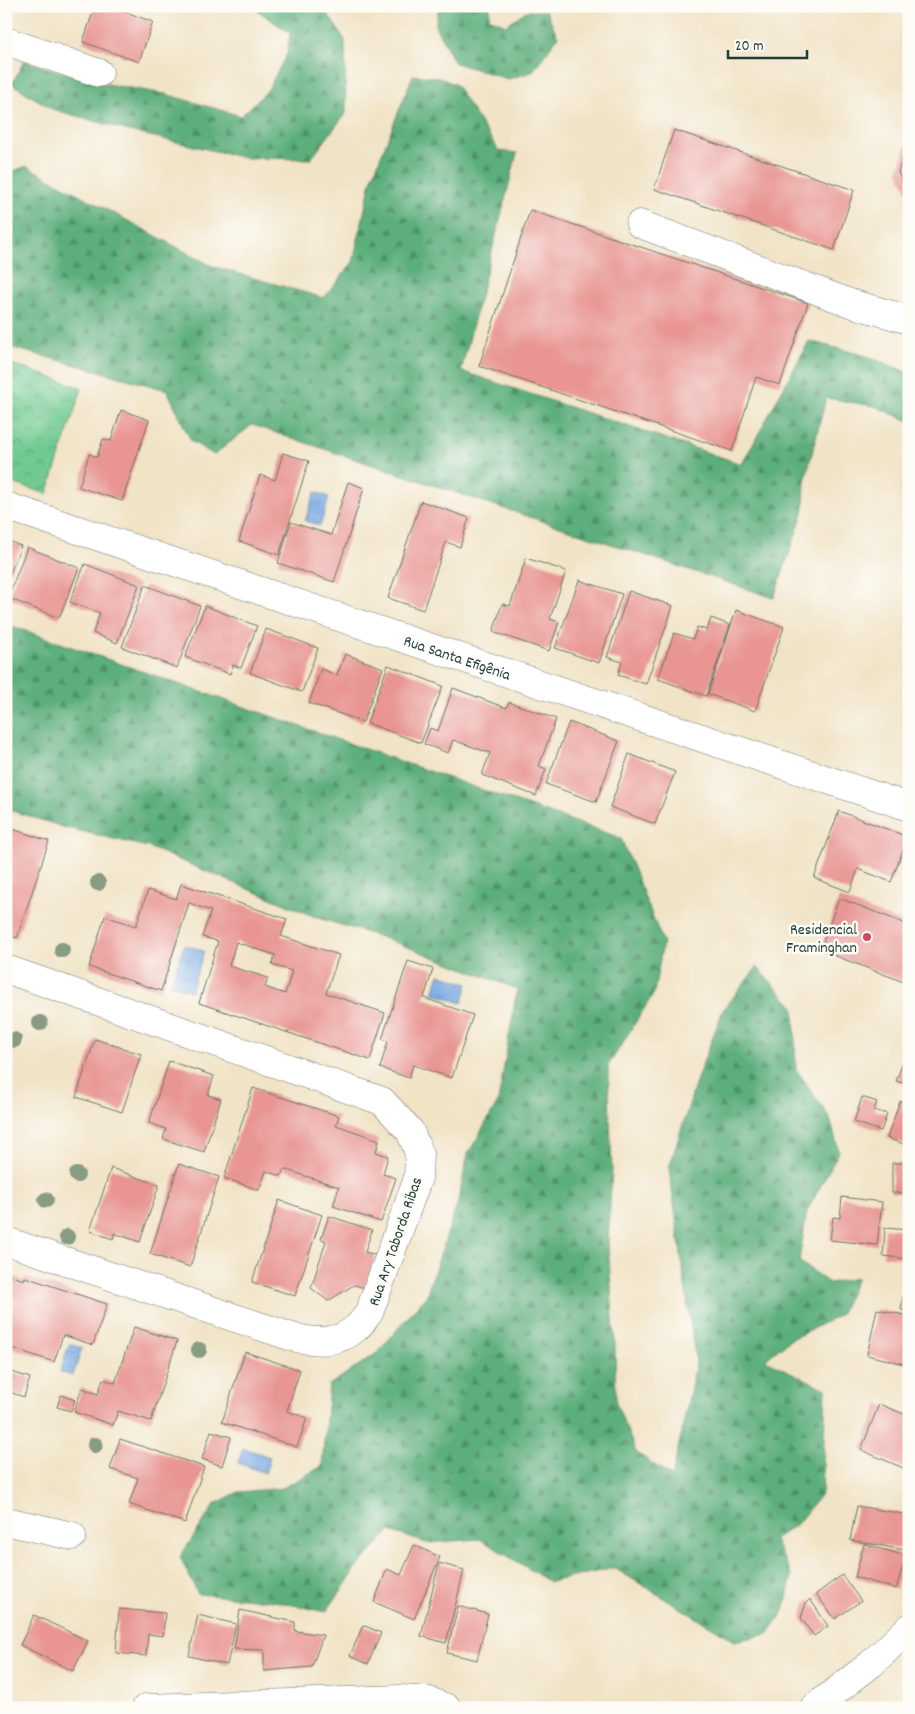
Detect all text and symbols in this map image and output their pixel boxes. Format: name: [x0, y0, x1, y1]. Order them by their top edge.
scale bar: [728, 28, 806, 60]
text: 20 m: [735, 36, 763, 58]
street label: Rua Santa Efigênia: [400, 630, 514, 688]
place label: Residencial Framinghan: [786, 919, 857, 960]
marker: Residencial Framinghan: [861, 931, 873, 943]
street label: Rua Ary Taborda Ribas: [363, 1174, 429, 1309]

